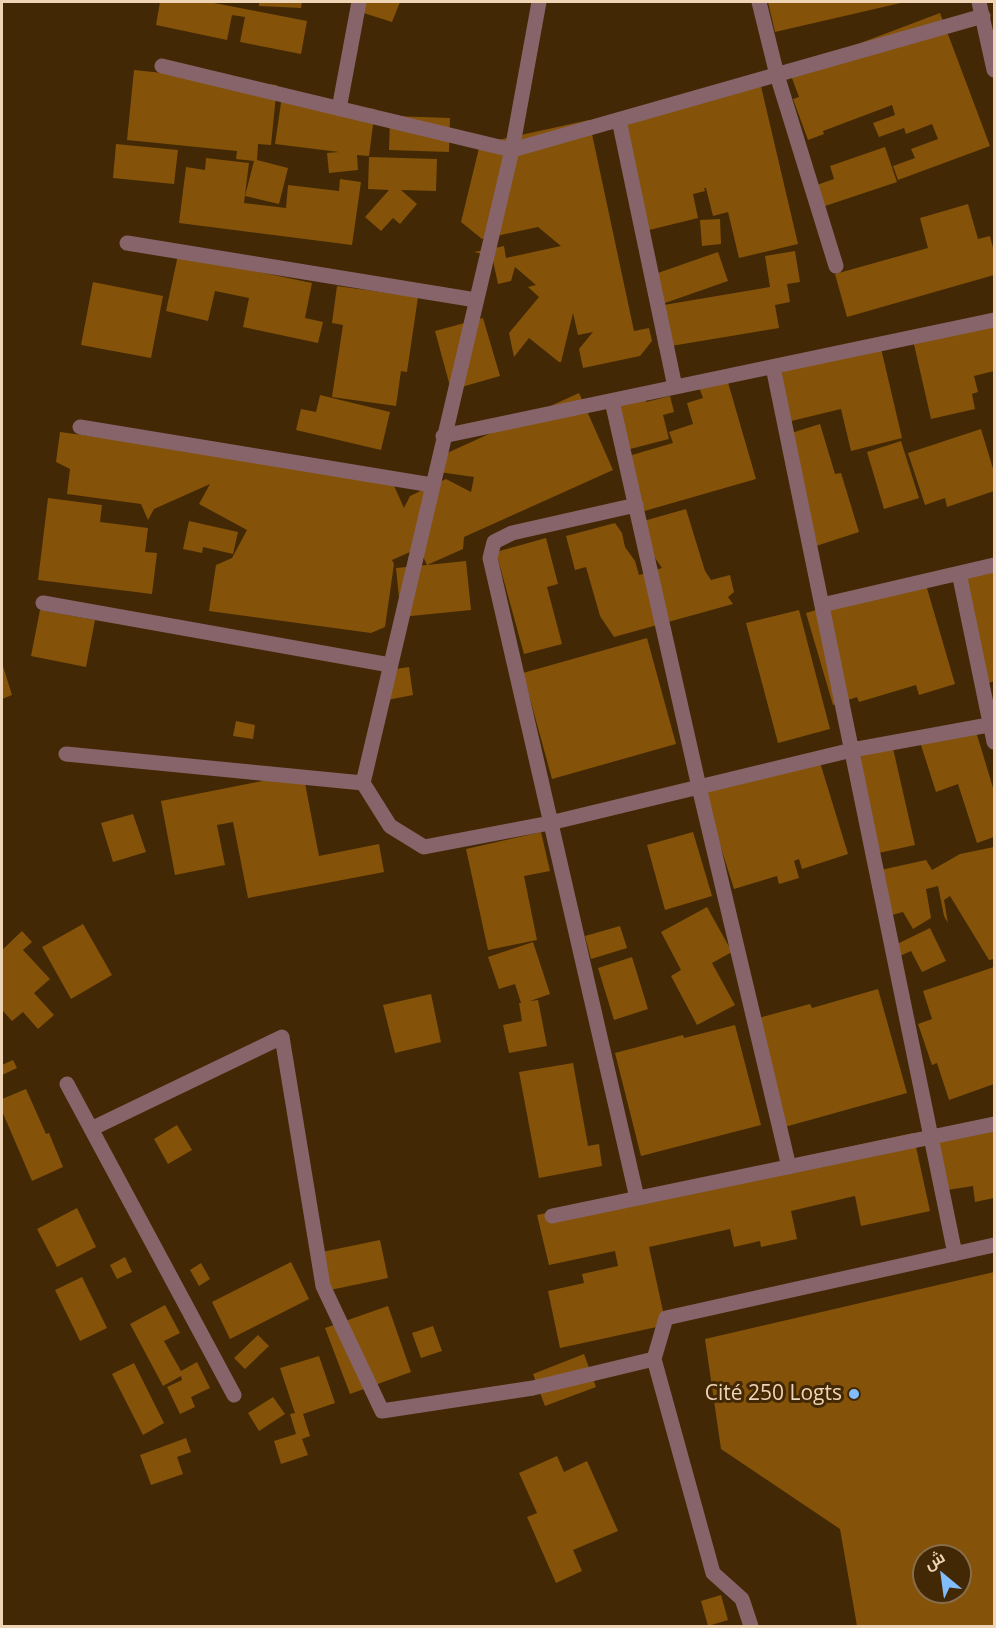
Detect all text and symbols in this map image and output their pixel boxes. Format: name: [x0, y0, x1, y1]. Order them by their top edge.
place label: Cité 250 Logts: [705, 1381, 842, 1407]
marker: Cité 250 Logts: [847, 1387, 861, 1401]
north arrow: [912, 1544, 972, 1604]
text: ش: [920, 1545, 949, 1575]

